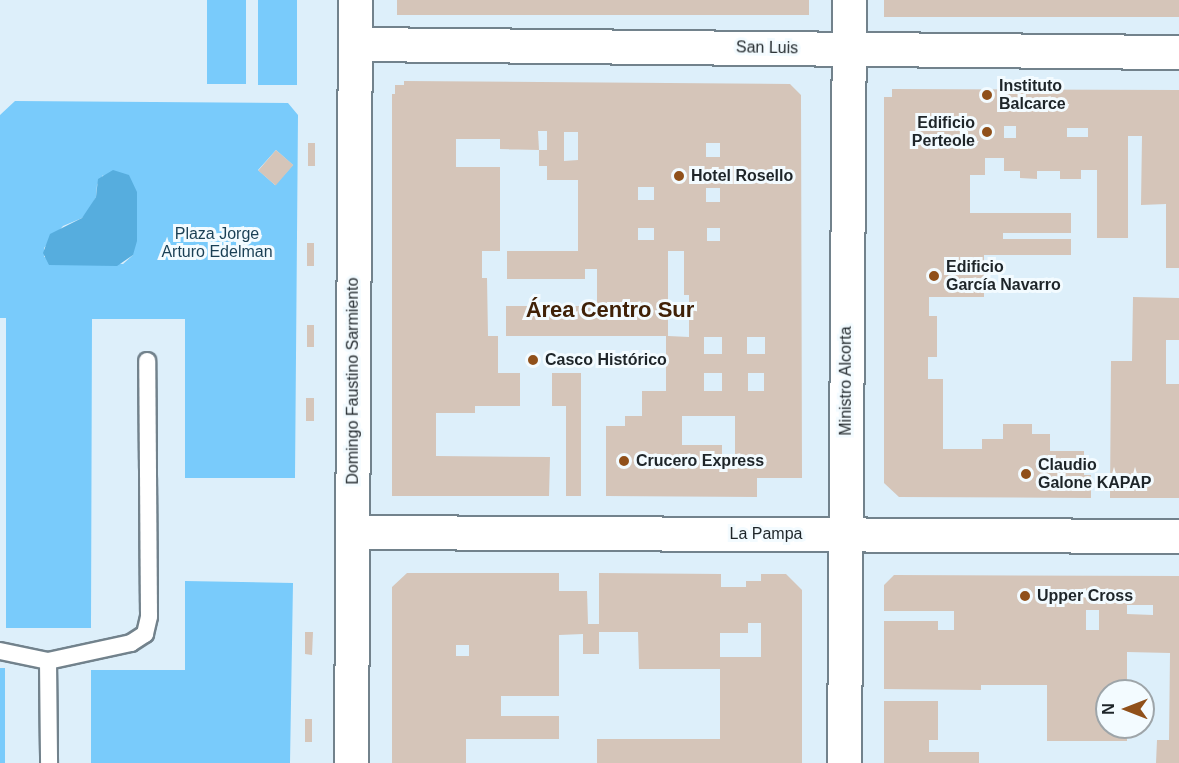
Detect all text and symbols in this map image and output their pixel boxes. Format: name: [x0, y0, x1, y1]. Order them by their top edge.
street label: San Luis: [736, 38, 798, 58]
place label: Instituto Balcarce: [999, 76, 1066, 114]
marker: Instituto Balcarce: [980, 88, 994, 102]
place label: Edificio Perteole: [912, 113, 975, 151]
marker: Edificio Perteole: [980, 125, 994, 139]
place label: Hotel Rosello: [691, 166, 793, 186]
marker: Hotel Rosello: [672, 169, 686, 183]
park label: Plaza Jorge Arturo Edelman: [161, 224, 273, 262]
place label: Edificio García Navarro: [946, 257, 1061, 295]
marker: Edificio García Navarro: [927, 269, 941, 283]
street label: Domingo Faustino Sarmiento: [343, 277, 363, 485]
district label: Área Centro Sur: [526, 297, 694, 323]
street label: Ministro Alcorta: [836, 326, 856, 436]
place label: Casco Histórico: [545, 350, 667, 370]
marker: Casco Histórico: [526, 353, 540, 367]
place label: Crucero Express: [636, 451, 764, 471]
marker: Crucero Express: [617, 454, 631, 468]
place label: Claudio Galone KAPAP: [1038, 455, 1152, 493]
marker: Claudio Galone KAPAP: [1019, 467, 1033, 481]
street label: La Pampa: [730, 524, 802, 544]
place label: Upper Cross: [1037, 586, 1133, 606]
marker: Upper Cross: [1018, 589, 1032, 603]
north arrow: [1095, 679, 1155, 739]
text: N: [1100, 703, 1117, 715]

